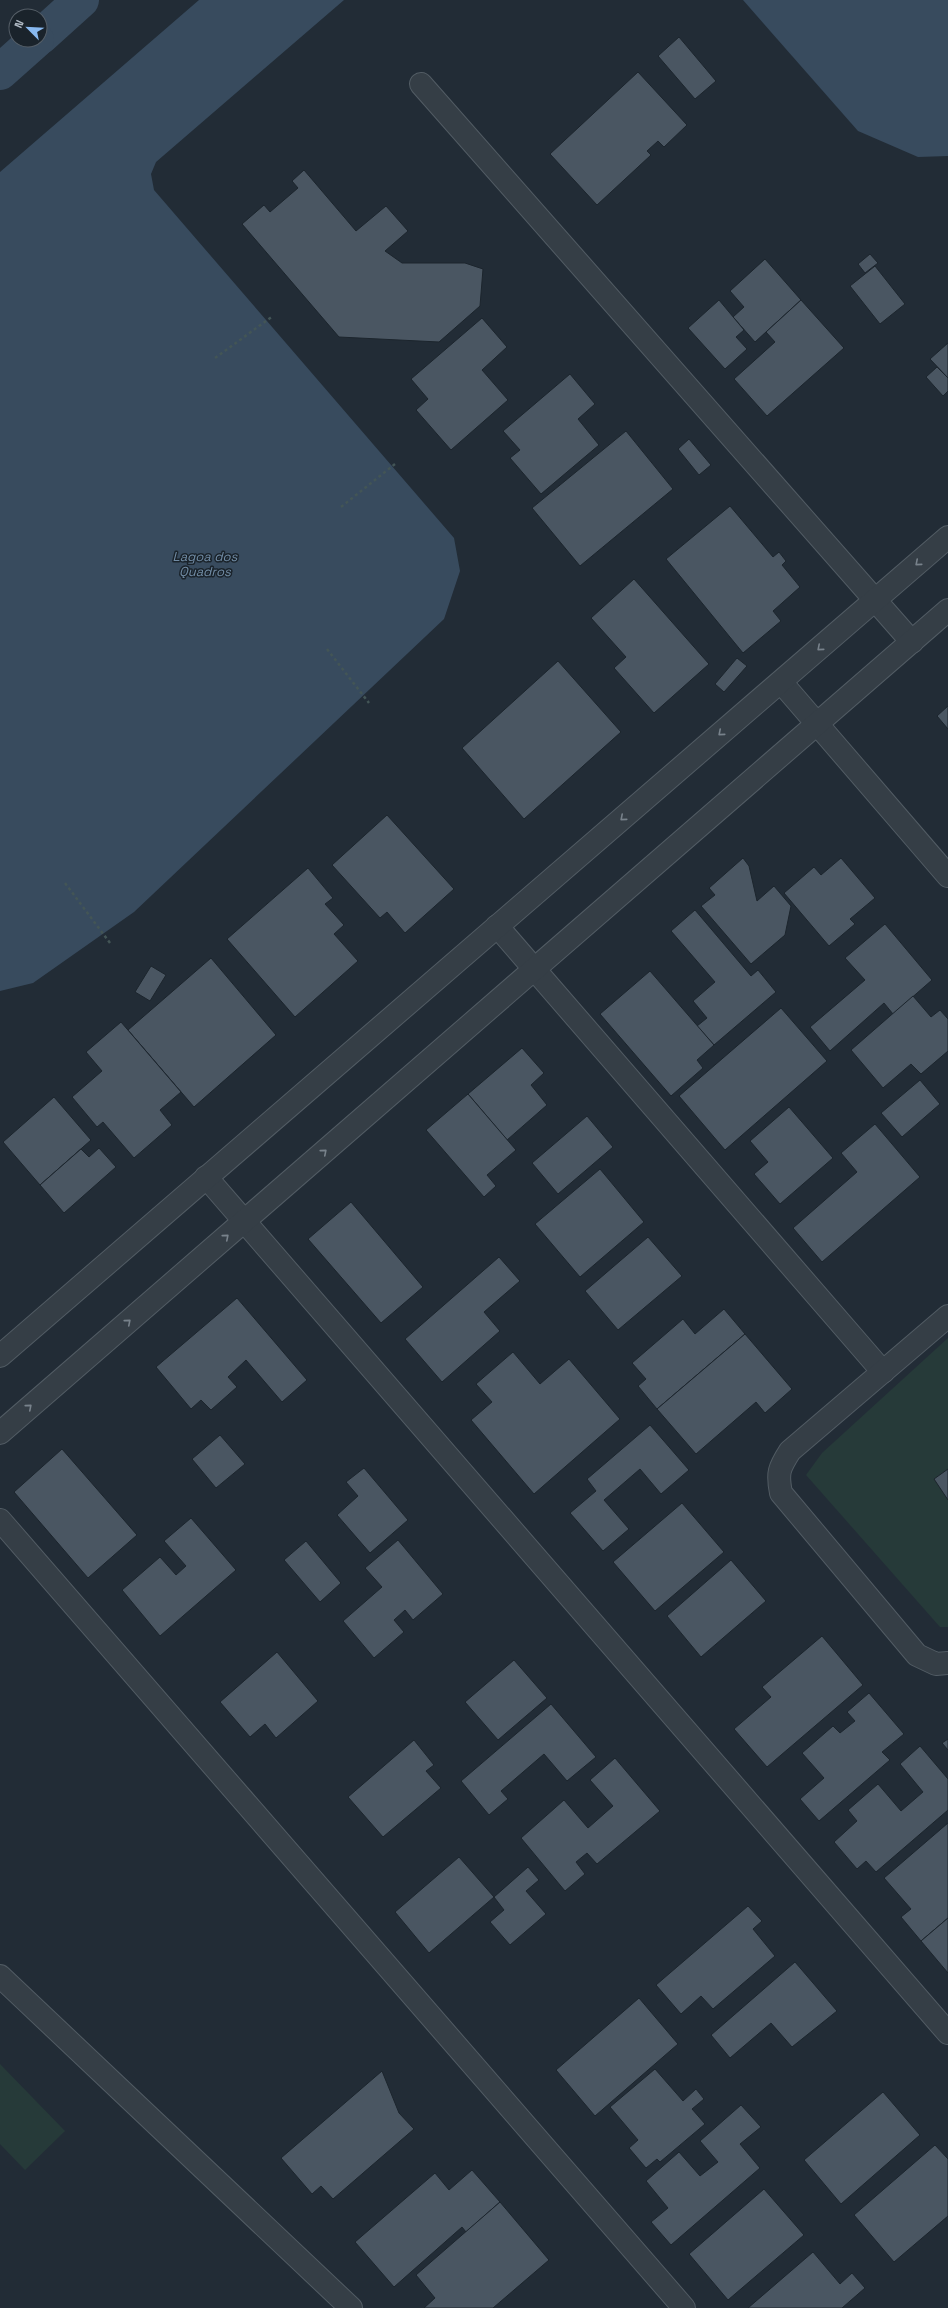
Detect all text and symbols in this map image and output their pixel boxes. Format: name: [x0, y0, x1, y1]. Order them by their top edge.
north arrow: [8, 8, 48, 48]
text: N: [11, 18, 27, 30]
water label: Lagoa dos Quadros: [173, 548, 239, 580]
one-way arrow: [916, 558, 923, 565]
one-way arrow: [817, 643, 825, 650]
one-way arrow: [719, 728, 726, 735]
one-way arrow: [620, 813, 628, 820]
one-way arrow: [319, 1149, 327, 1156]
one-way arrow: [221, 1234, 229, 1241]
one-way arrow: [123, 1320, 130, 1327]
one-way arrow: [25, 1405, 32, 1412]

